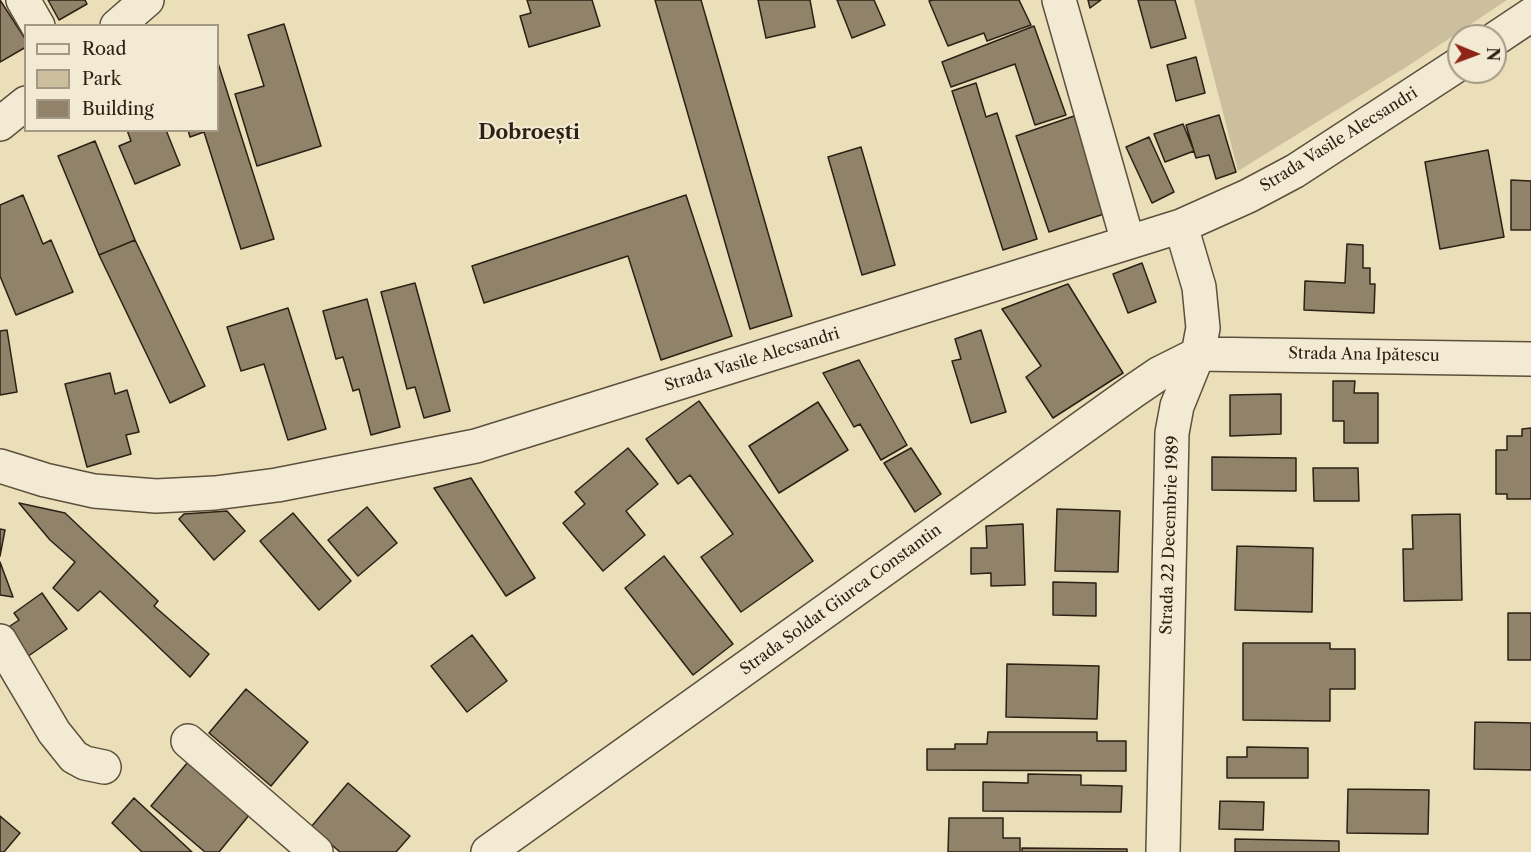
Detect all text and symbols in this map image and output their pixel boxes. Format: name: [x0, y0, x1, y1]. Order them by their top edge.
legend: [24, 24, 219, 132]
north arrow: [1447, 24, 1507, 84]
text: Road: [82, 38, 127, 60]
text: N: [1483, 47, 1503, 61]
text: Park: [82, 68, 121, 90]
street label: Strada Vasile Alecsandri: [1257, 84, 1421, 196]
text: Building: [82, 98, 154, 120]
district label: Dobroești: [478, 121, 580, 145]
street label: Strada Vasile Alecsandri: [662, 324, 842, 396]
street label: Strada Ana Ipătescu: [1288, 344, 1440, 366]
street label: Strada 22 Decembrie 1989: [1157, 435, 1183, 635]
street label: Strada Soldat Giurca Constantin: [737, 521, 945, 679]

